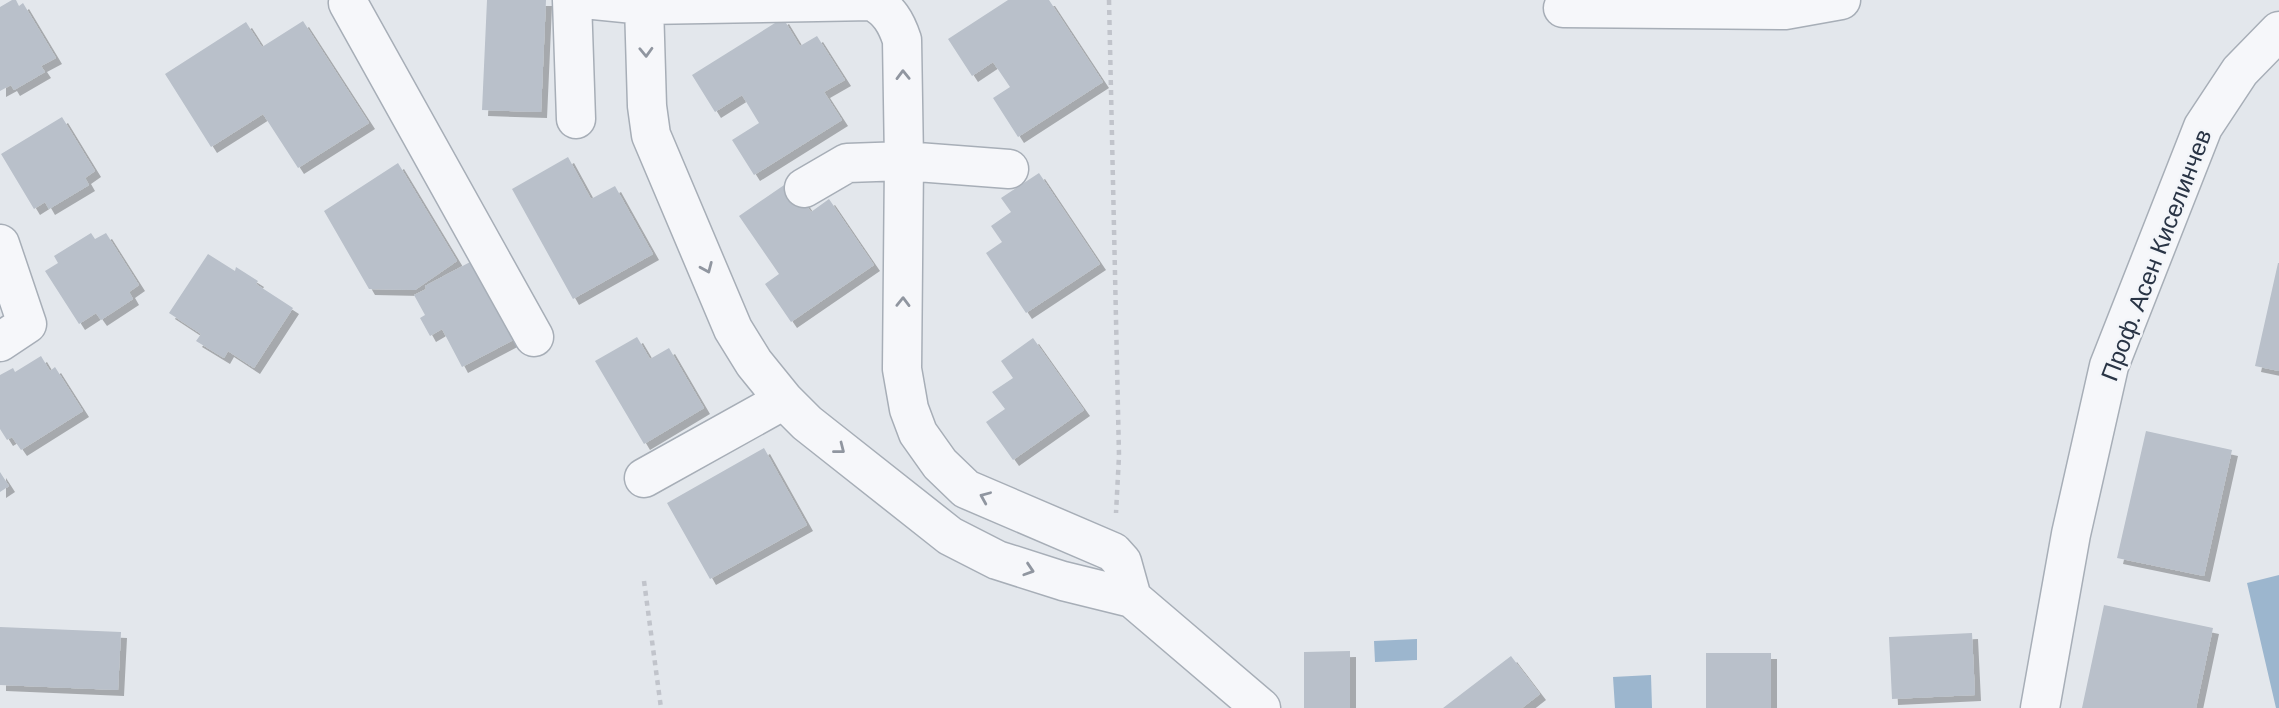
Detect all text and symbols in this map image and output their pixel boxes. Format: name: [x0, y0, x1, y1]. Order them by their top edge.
one-way arrow: [638, 47, 653, 58]
one-way arrow: [895, 69, 911, 80]
street label: Проф. Асен Киселинчев: [2094, 125, 2218, 385]
one-way arrow: [699, 261, 713, 274]
one-way arrow: [895, 296, 911, 307]
one-way arrow: [832, 440, 844, 453]
one-way arrow: [979, 491, 992, 505]
one-way arrow: [1023, 562, 1035, 576]

